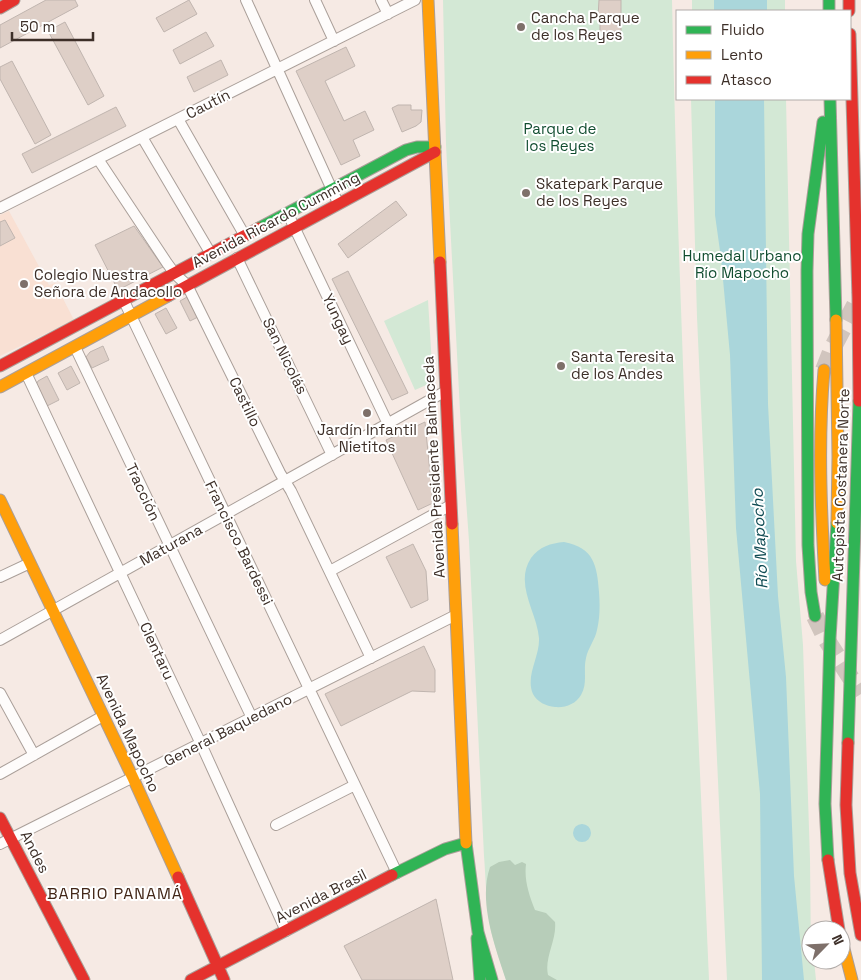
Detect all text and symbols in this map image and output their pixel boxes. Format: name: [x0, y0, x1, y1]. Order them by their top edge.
place label: Cancha Parque de los Reyes: [531, 8, 640, 44]
scale bar: [12, 10, 94, 42]
legend: [676, 10, 851, 100]
text: 50 m: [20, 17, 55, 36]
text: Fluido: [721, 20, 765, 39]
marker: Cancha Parque de los Reyes: [515, 21, 527, 33]
text: Lento: [721, 45, 763, 64]
text: Atasco: [721, 70, 772, 89]
street label: Cautín: [183, 84, 233, 123]
park label: Parque de los Reyes: [524, 119, 597, 155]
street label: Avenida Ricardo Cumming: [189, 167, 363, 272]
place label: Skatepark Parque de los Reyes: [536, 174, 663, 210]
marker: Skatepark Parque de los Reyes: [520, 187, 532, 199]
park label: Humedal Urbano Río Mapocho: [682, 246, 802, 282]
place label: Colegio Nuestra Señora de Andacollo: [34, 265, 182, 301]
marker: Colegio Nuestra Señora de Andacollo: [18, 278, 30, 290]
street label: Yungay: [319, 290, 358, 347]
street label: San Nicolás: [259, 314, 312, 397]
place label: Santa Teresita de los Andes: [571, 347, 675, 383]
street label: Avenida Presidente Balmaceda: [418, 355, 449, 579]
marker: Santa Teresita de los Andes: [555, 360, 567, 372]
street label: Castillo: [225, 374, 266, 430]
street label: Autopista Costanera Norte: [828, 388, 853, 582]
marker: Jardín Infantil Nietitos: [361, 407, 373, 419]
place label: Jardín Infantil Nietitos: [317, 420, 417, 456]
street label: Tracción: [122, 460, 165, 524]
street label: Francisco Bardessi: [201, 478, 278, 608]
water label: Río Mapocho: [746, 487, 773, 590]
street label: Maturana: [136, 519, 206, 570]
street label: Clentaru: [136, 619, 179, 683]
street label: Avenida Mapocho: [93, 670, 164, 795]
street label: General Baquedano: [161, 689, 295, 770]
street label: Andes: [17, 827, 54, 876]
street label: Avenida Brasil: [272, 864, 370, 927]
district label: BARRIO PANAMÁ: [47, 883, 183, 904]
north arrow: [801, 920, 851, 970]
text: N: [828, 932, 848, 948]

